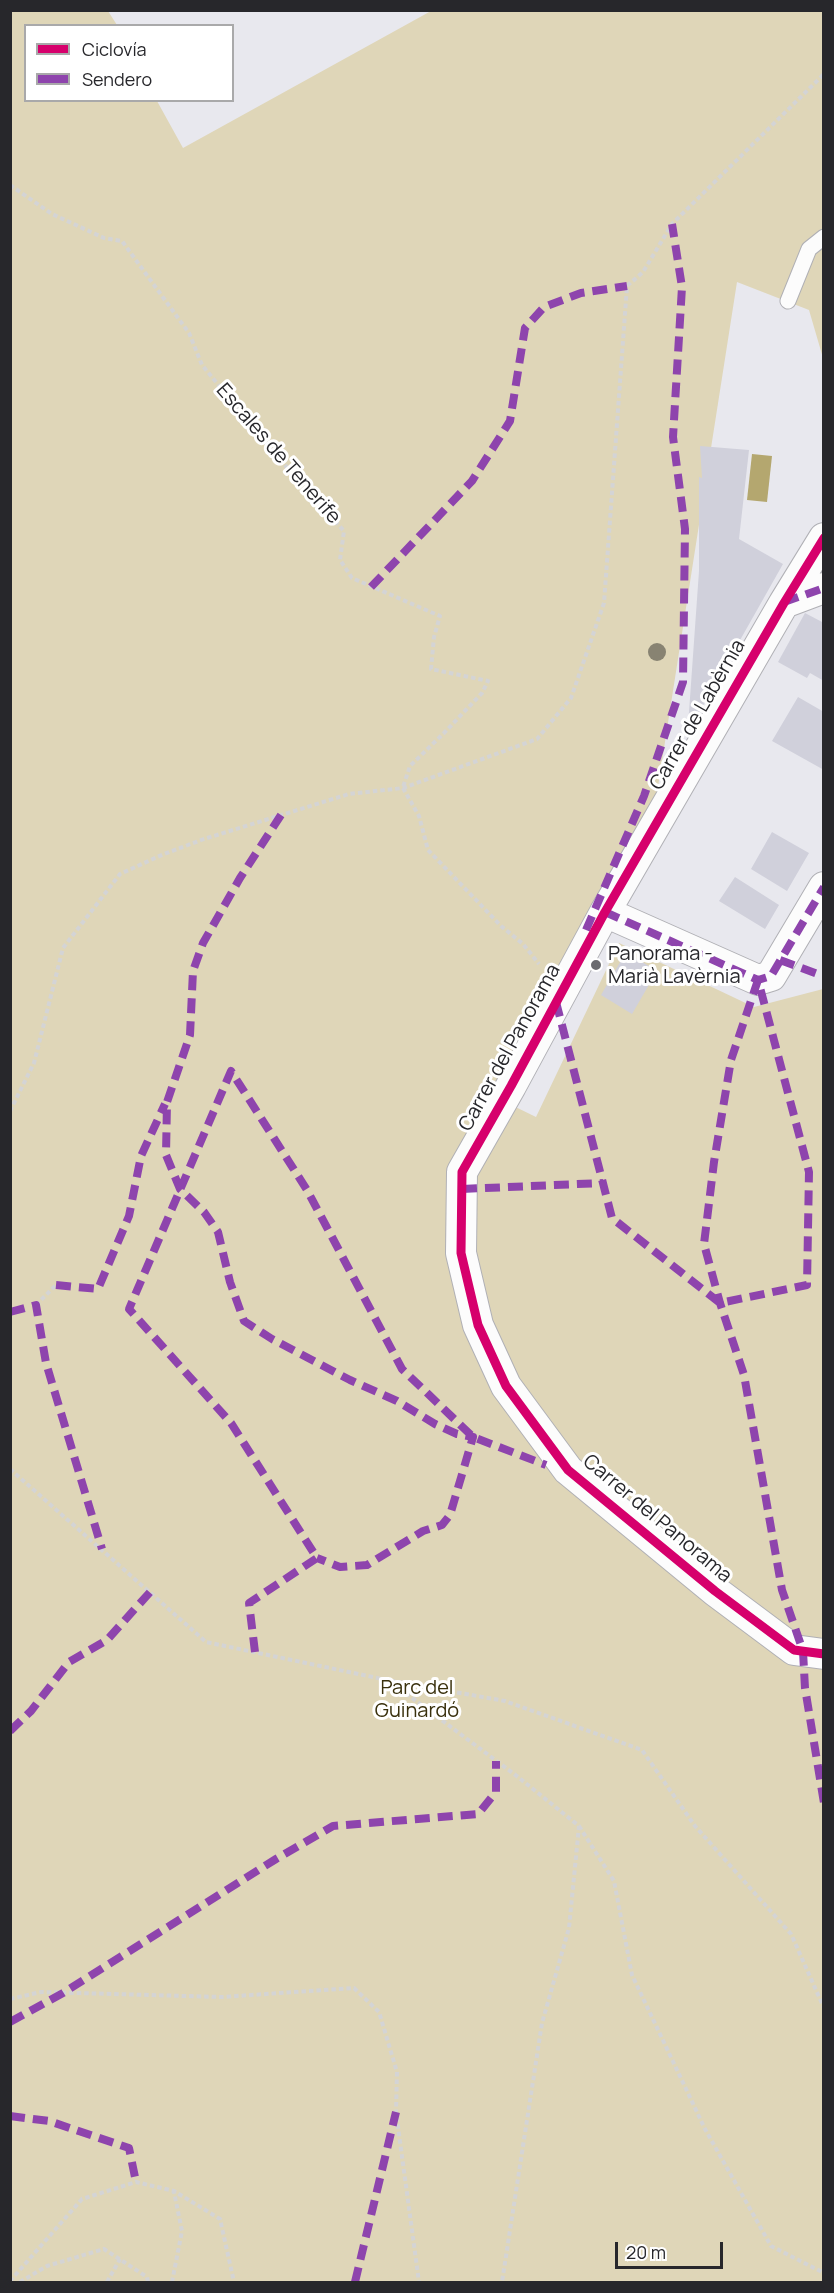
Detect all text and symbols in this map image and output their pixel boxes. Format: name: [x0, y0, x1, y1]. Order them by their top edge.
legend: [24, 24, 234, 102]
text: Ciclovía: [82, 37, 147, 61]
text: Sendero: [82, 67, 152, 91]
street label: Escales de Tenerife: [211, 379, 345, 529]
street label: Carrer de Labèrnia: [645, 635, 751, 795]
place label: Panorama - Marià Lavèrnia: [608, 942, 741, 989]
marker: Panorama - Marià Lavèrnia: [589, 958, 603, 972]
street label: Carrer del Panorama: [454, 960, 566, 1136]
street label: Carrer del Panorama: [578, 1450, 736, 1588]
park label: Parc del Guinardó: [375, 1676, 459, 1723]
scale bar: [618, 2230, 726, 2268]
text: 20 m: [626, 2240, 666, 2264]

